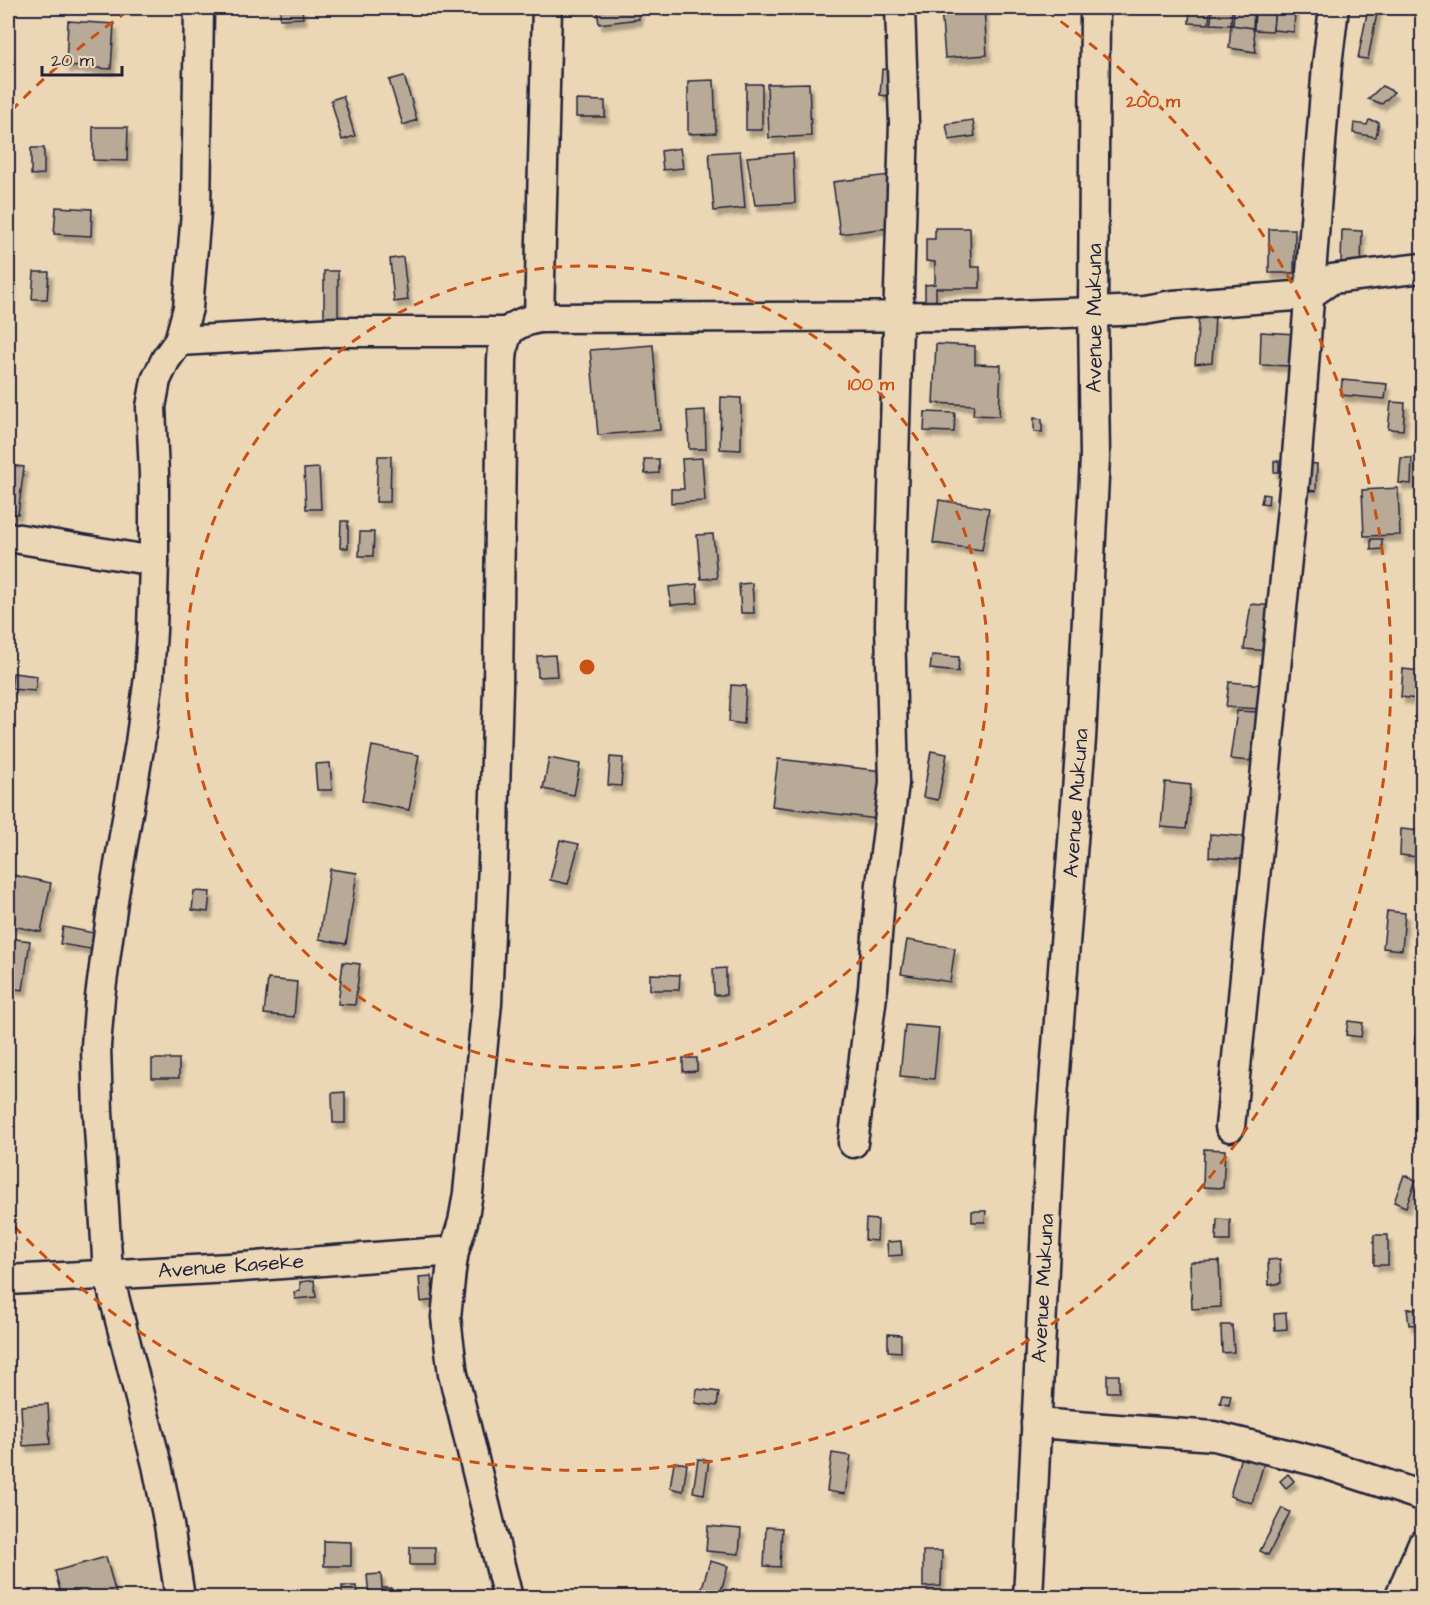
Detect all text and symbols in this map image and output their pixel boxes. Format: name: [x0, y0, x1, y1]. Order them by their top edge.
scale bar: [42, 39, 122, 77]
text: 20 m: [51, 48, 94, 73]
text: 200 m: [1125, 89, 1181, 114]
street label: Avenue Mukuna: [1080, 243, 1109, 393]
text: 100 m: [848, 372, 895, 397]
centre of rings: [577, 657, 597, 677]
street label: Avenue Mukuna: [1056, 727, 1096, 879]
street label: Avenue Mukuna: [1025, 1212, 1061, 1363]
street label: Avenue Kaseke: [157, 1246, 305, 1286]

